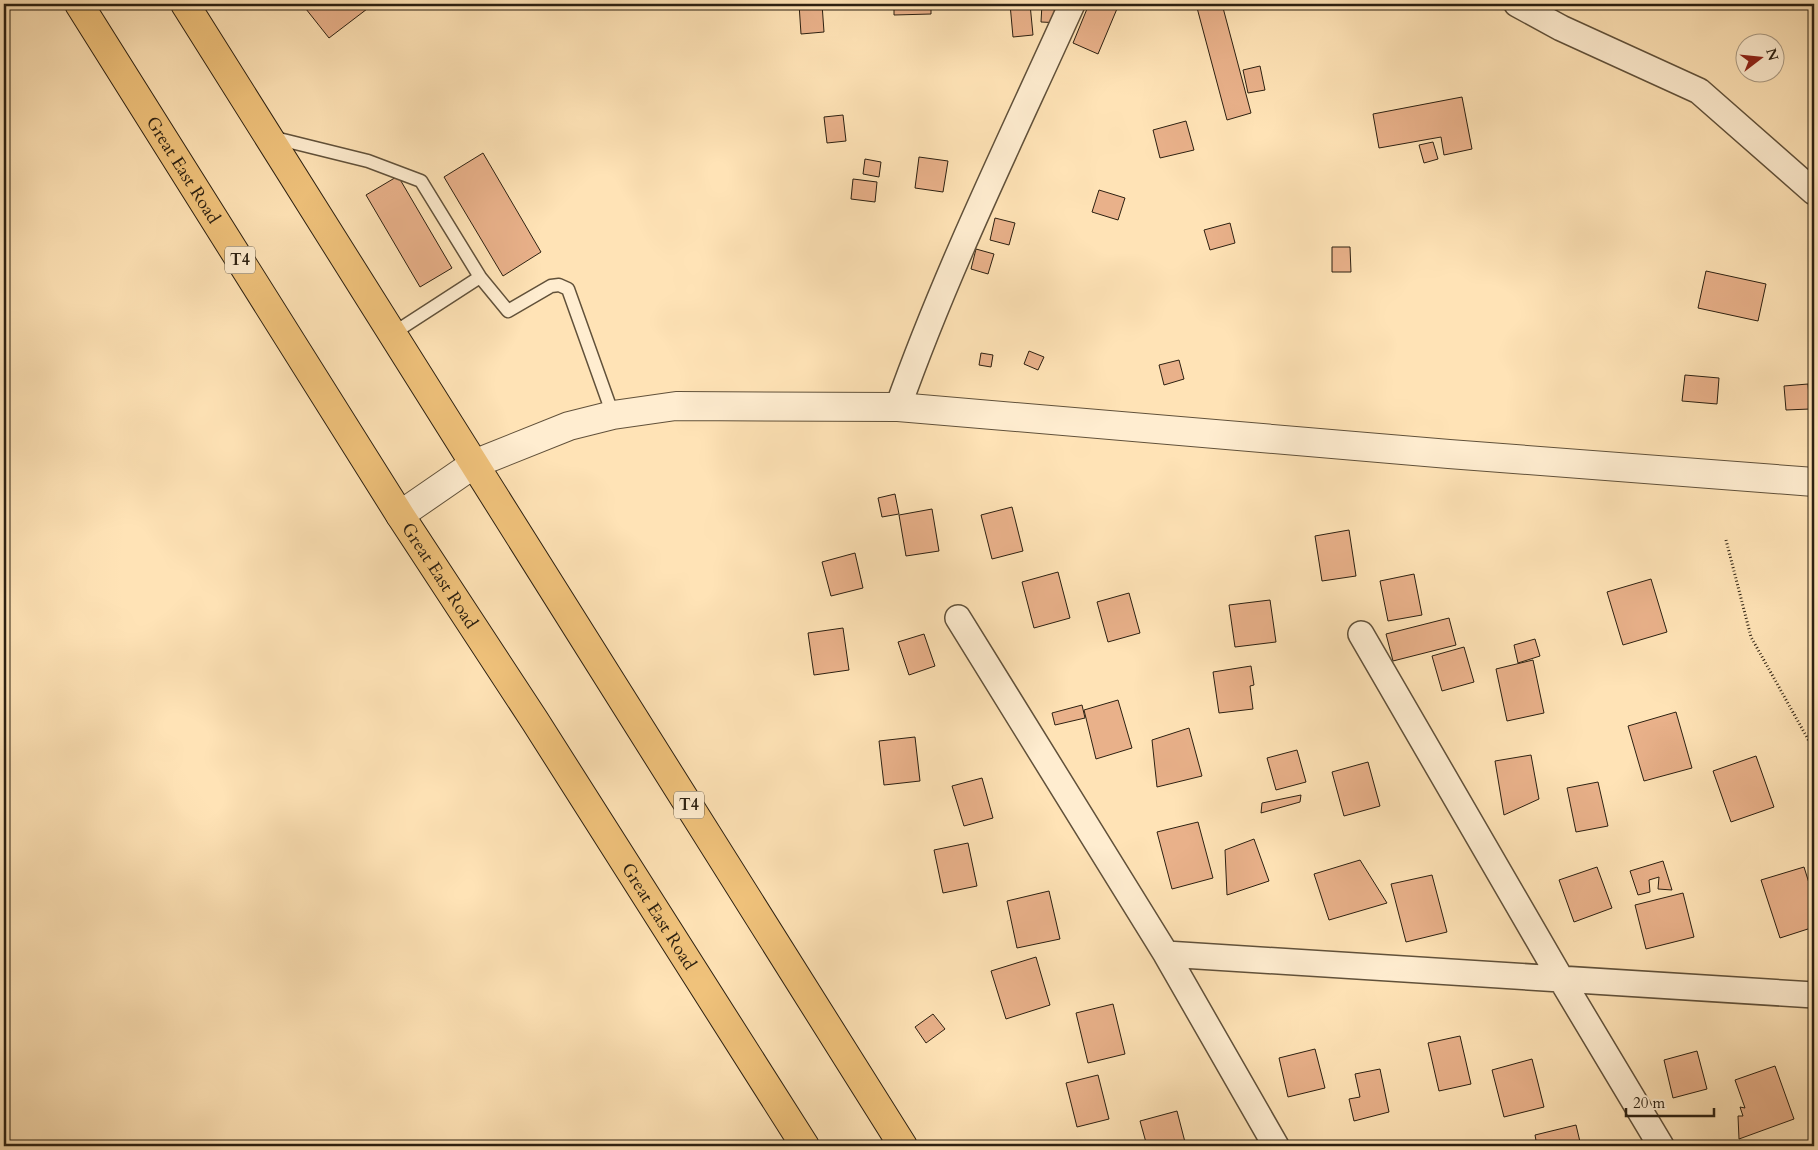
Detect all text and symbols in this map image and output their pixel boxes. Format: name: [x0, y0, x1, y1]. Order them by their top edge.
north arrow: [1736, 32, 1786, 82]
text: N: [1761, 46, 1783, 63]
street label: Great East Road: [140, 112, 227, 229]
road number: T4: [225, 246, 255, 274]
street label: Great East Road: [396, 518, 484, 634]
road number: T4: [674, 792, 704, 818]
street label: Great East Road: [616, 858, 703, 975]
scale bar: [1626, 1085, 1713, 1117]
text: 20 m: [1633, 1093, 1665, 1113]

